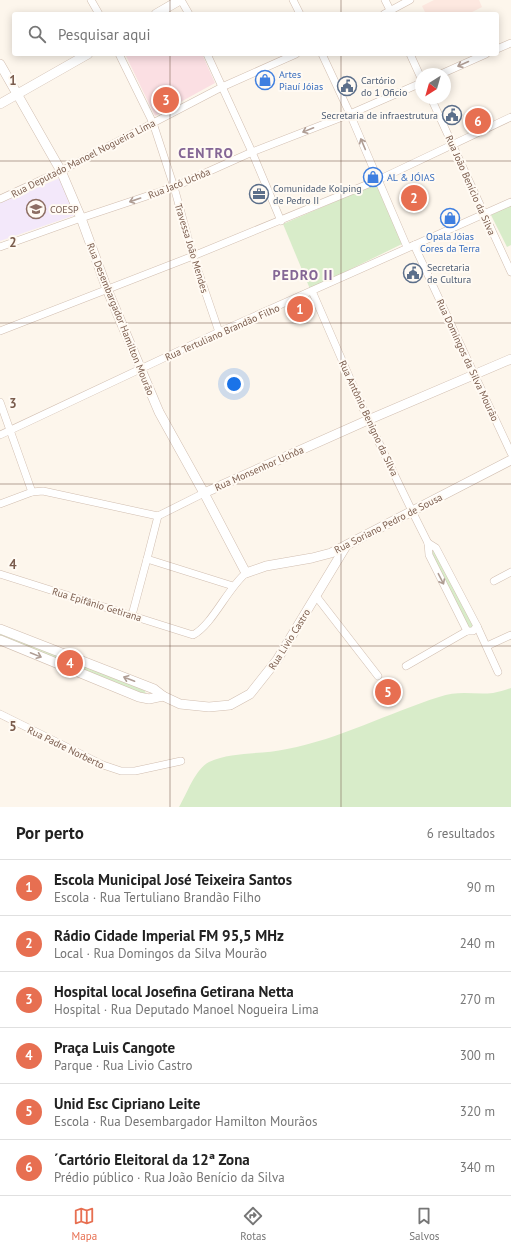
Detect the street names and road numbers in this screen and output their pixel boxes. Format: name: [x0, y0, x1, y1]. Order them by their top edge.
street label: Rua Deputado Manoel Nogueira Lima: [9, 116, 157, 201]
street label: Rua João Benício da Silva: [443, 133, 498, 237]
street label: Rua Jacó Uchôa: [146, 165, 212, 202]
street label: Travessa João Mendes: [172, 202, 211, 295]
street label: Rua Desembargador Hamilton Mourão: [84, 241, 157, 397]
street label: Rua Domingos da Silva Mourão: [433, 297, 502, 423]
street label: Rua Tertuliano Brandão Filho: [163, 301, 282, 364]
street label: Rua Antônio Benigno da Silva: [336, 358, 401, 478]
street label: Rua Monsenhor Uchôa: [213, 443, 306, 494]
street label: Rua Soriano Pedro de Sousa: [332, 490, 444, 556]
street label: Rua Epifânio Getirana: [51, 585, 143, 624]
street label: Rua Livio Castro: [266, 607, 313, 672]
street label: Rua Padre Norberto: [25, 723, 106, 772]

